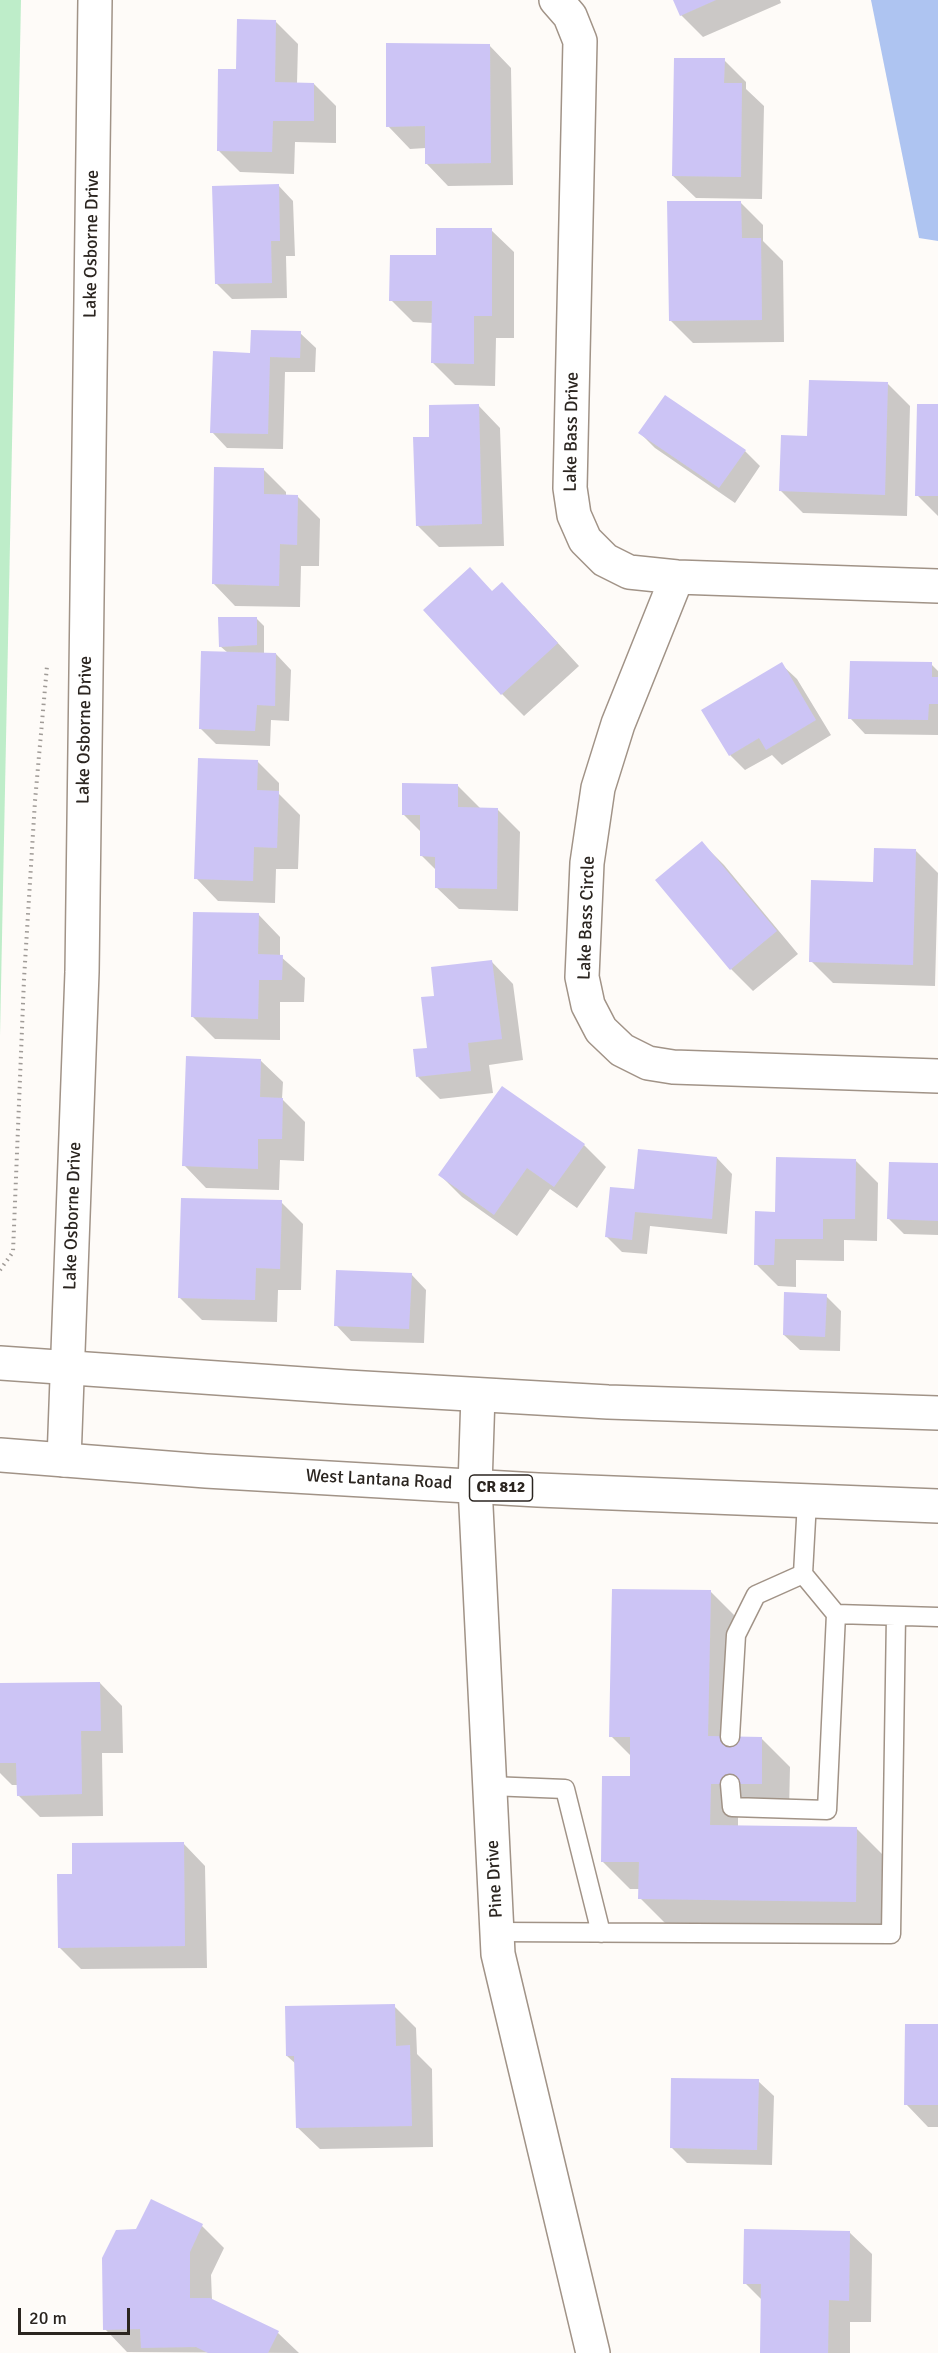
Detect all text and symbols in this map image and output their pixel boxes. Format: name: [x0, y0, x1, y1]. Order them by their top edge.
street label: Lake Osborne Drive: [80, 170, 104, 318]
street label: Lake Bass Drive: [560, 372, 584, 492]
street label: Lake Osborne Drive: [73, 656, 97, 804]
street label: Lake Bass Circle: [574, 855, 600, 981]
street label: Lake Osborne Drive: [60, 1142, 86, 1290]
street label: West Lantana Road: [305, 1465, 453, 1495]
road number: CR 812: [470, 1475, 532, 1501]
street label: Pine Drive: [482, 1839, 508, 1919]
scale bar: [21, 2296, 134, 2334]
text: 20 m: [29, 2307, 67, 2329]

